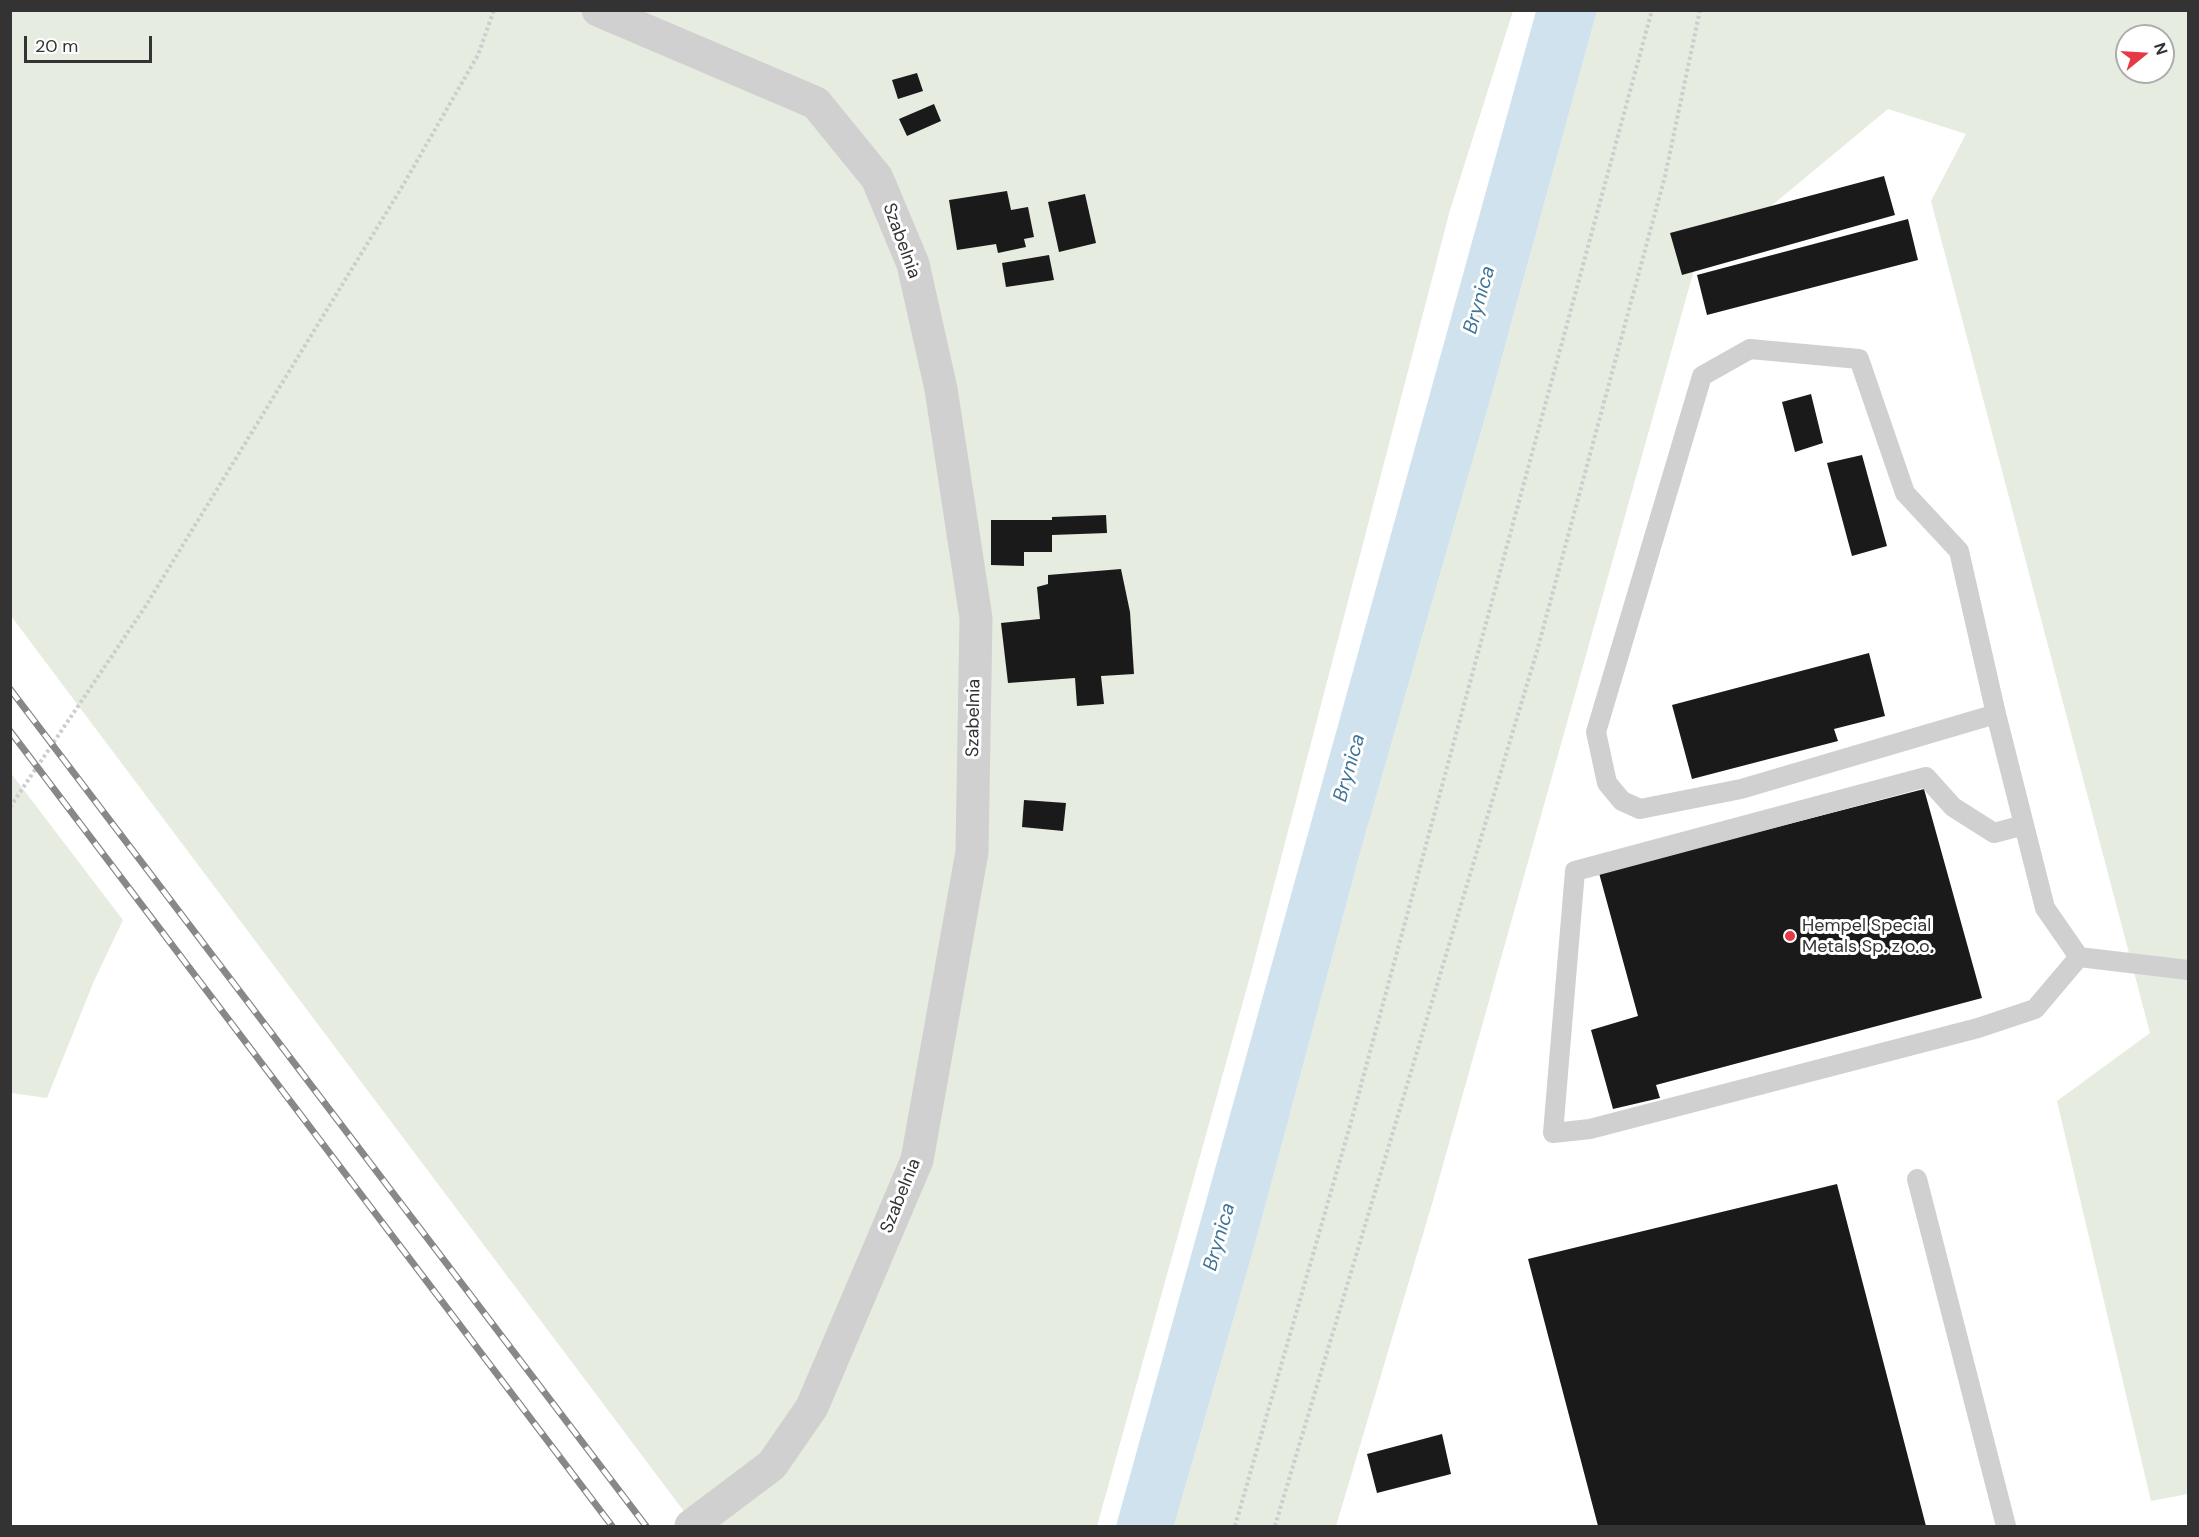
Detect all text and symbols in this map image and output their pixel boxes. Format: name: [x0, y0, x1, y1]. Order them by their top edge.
scale bar: [27, 24, 154, 62]
north arrow: [2115, 24, 2175, 84]
text: 20 m: [35, 34, 78, 58]
text: N: [2149, 40, 2172, 58]
street label: Szabelnia: [877, 200, 925, 282]
water label: Brynica: [1459, 263, 1501, 337]
street label: Szabelnia: [963, 679, 985, 757]
water label: Brynica: [1329, 731, 1371, 805]
place label: Hempel Special Metals Sp. z o.o.: [1802, 915, 1933, 958]
marker: Hempel Special Metals Sp. z o.o.: [1783, 929, 1797, 943]
street label: Szabelnia: [876, 1156, 926, 1236]
water label: Brynica: [1199, 1200, 1241, 1274]

